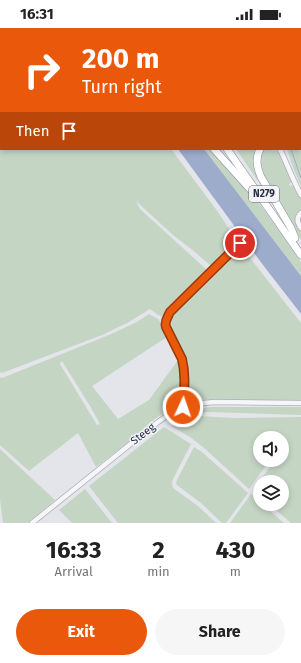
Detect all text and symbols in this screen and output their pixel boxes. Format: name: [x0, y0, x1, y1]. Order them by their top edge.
text: 16:31: [20, 5, 54, 23]
text: 200 m: [82, 42, 160, 75]
icon: right: [16, 44, 68, 96]
text: Turn right: [82, 76, 162, 98]
icon: arrive: [58, 120, 80, 142]
text: Then: [16, 122, 50, 140]
road number: N279: [249, 186, 279, 202]
pin: [223, 226, 257, 260]
icon: arrive: [229, 232, 251, 254]
position arrow: [162, 386, 204, 428]
street label: Steeg: [128, 420, 158, 448]
map controls: [253, 431, 289, 511]
button: sound: [253, 431, 289, 467]
button: layers: [253, 475, 289, 511]
text: 16:33: [46, 536, 102, 564]
text: 2: [152, 536, 165, 564]
text: 430: [216, 536, 255, 564]
text: Arrival: [55, 564, 93, 579]
text: min: [147, 564, 170, 579]
text: m: [230, 564, 241, 579]
button: Exit: [16, 609, 147, 655]
button: Share: [155, 609, 285, 655]

